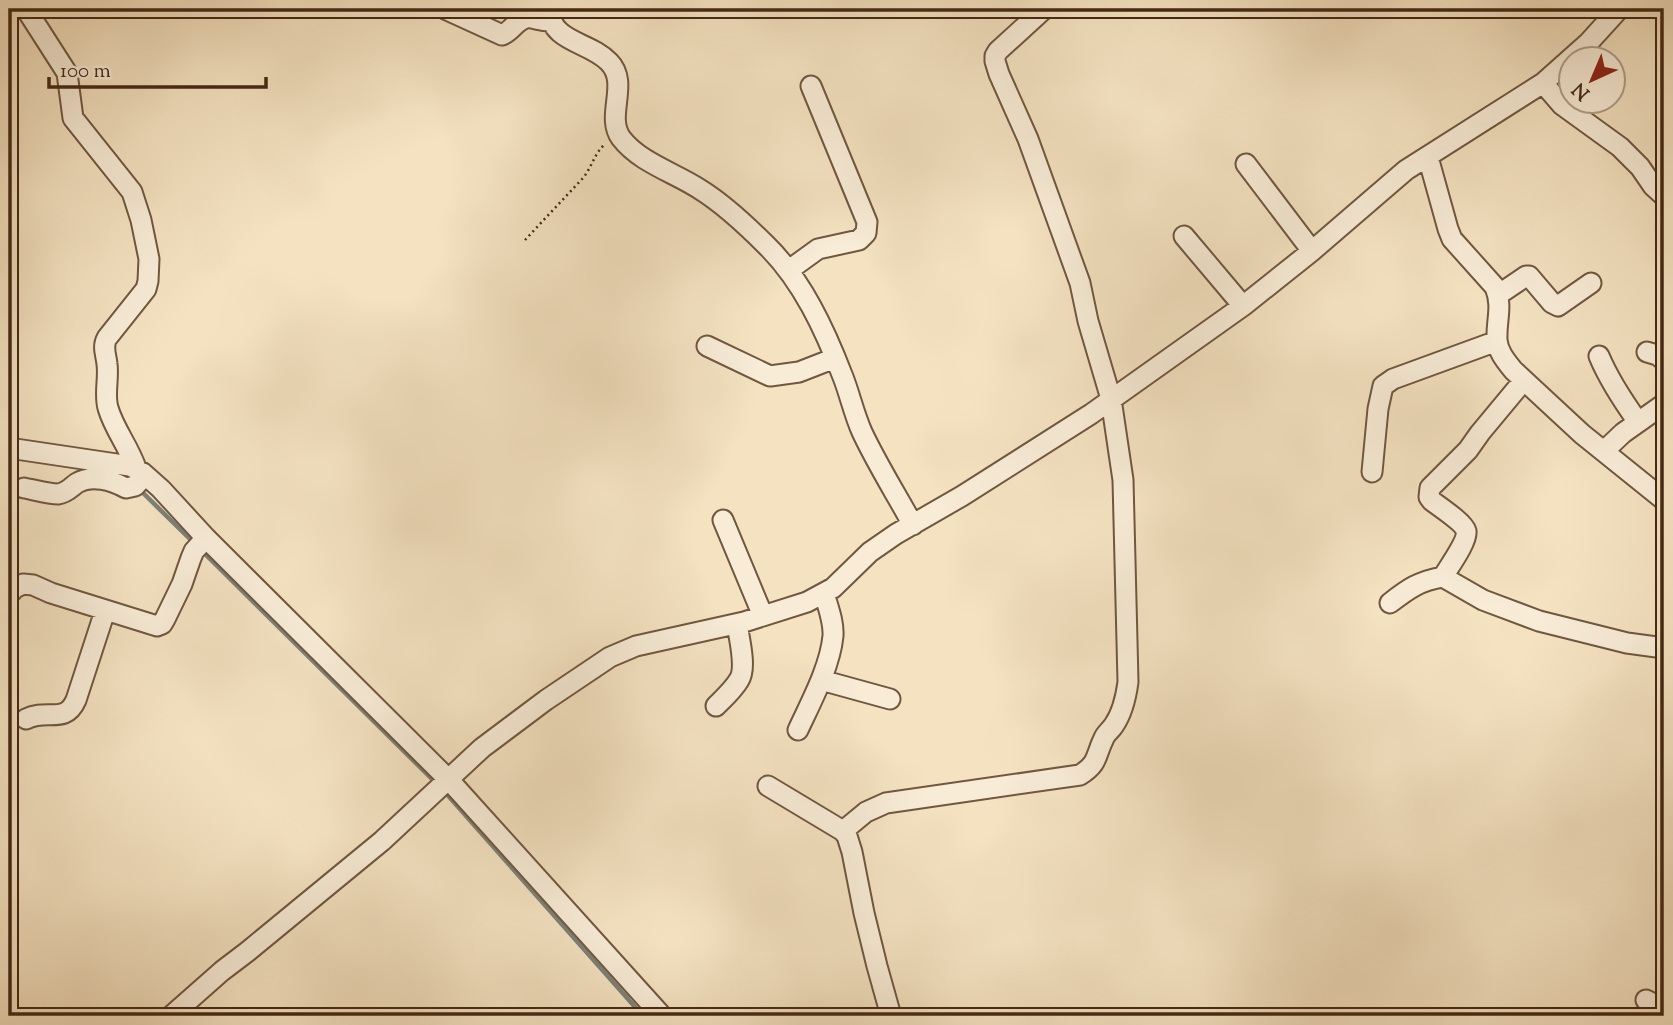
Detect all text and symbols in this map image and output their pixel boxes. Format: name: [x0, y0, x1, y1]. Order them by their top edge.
scale bar: [49, 46, 266, 90]
north arrow: [1558, 46, 1628, 116]
text: 100 m: [60, 57, 111, 87]
text: N: [1567, 75, 1597, 105]

